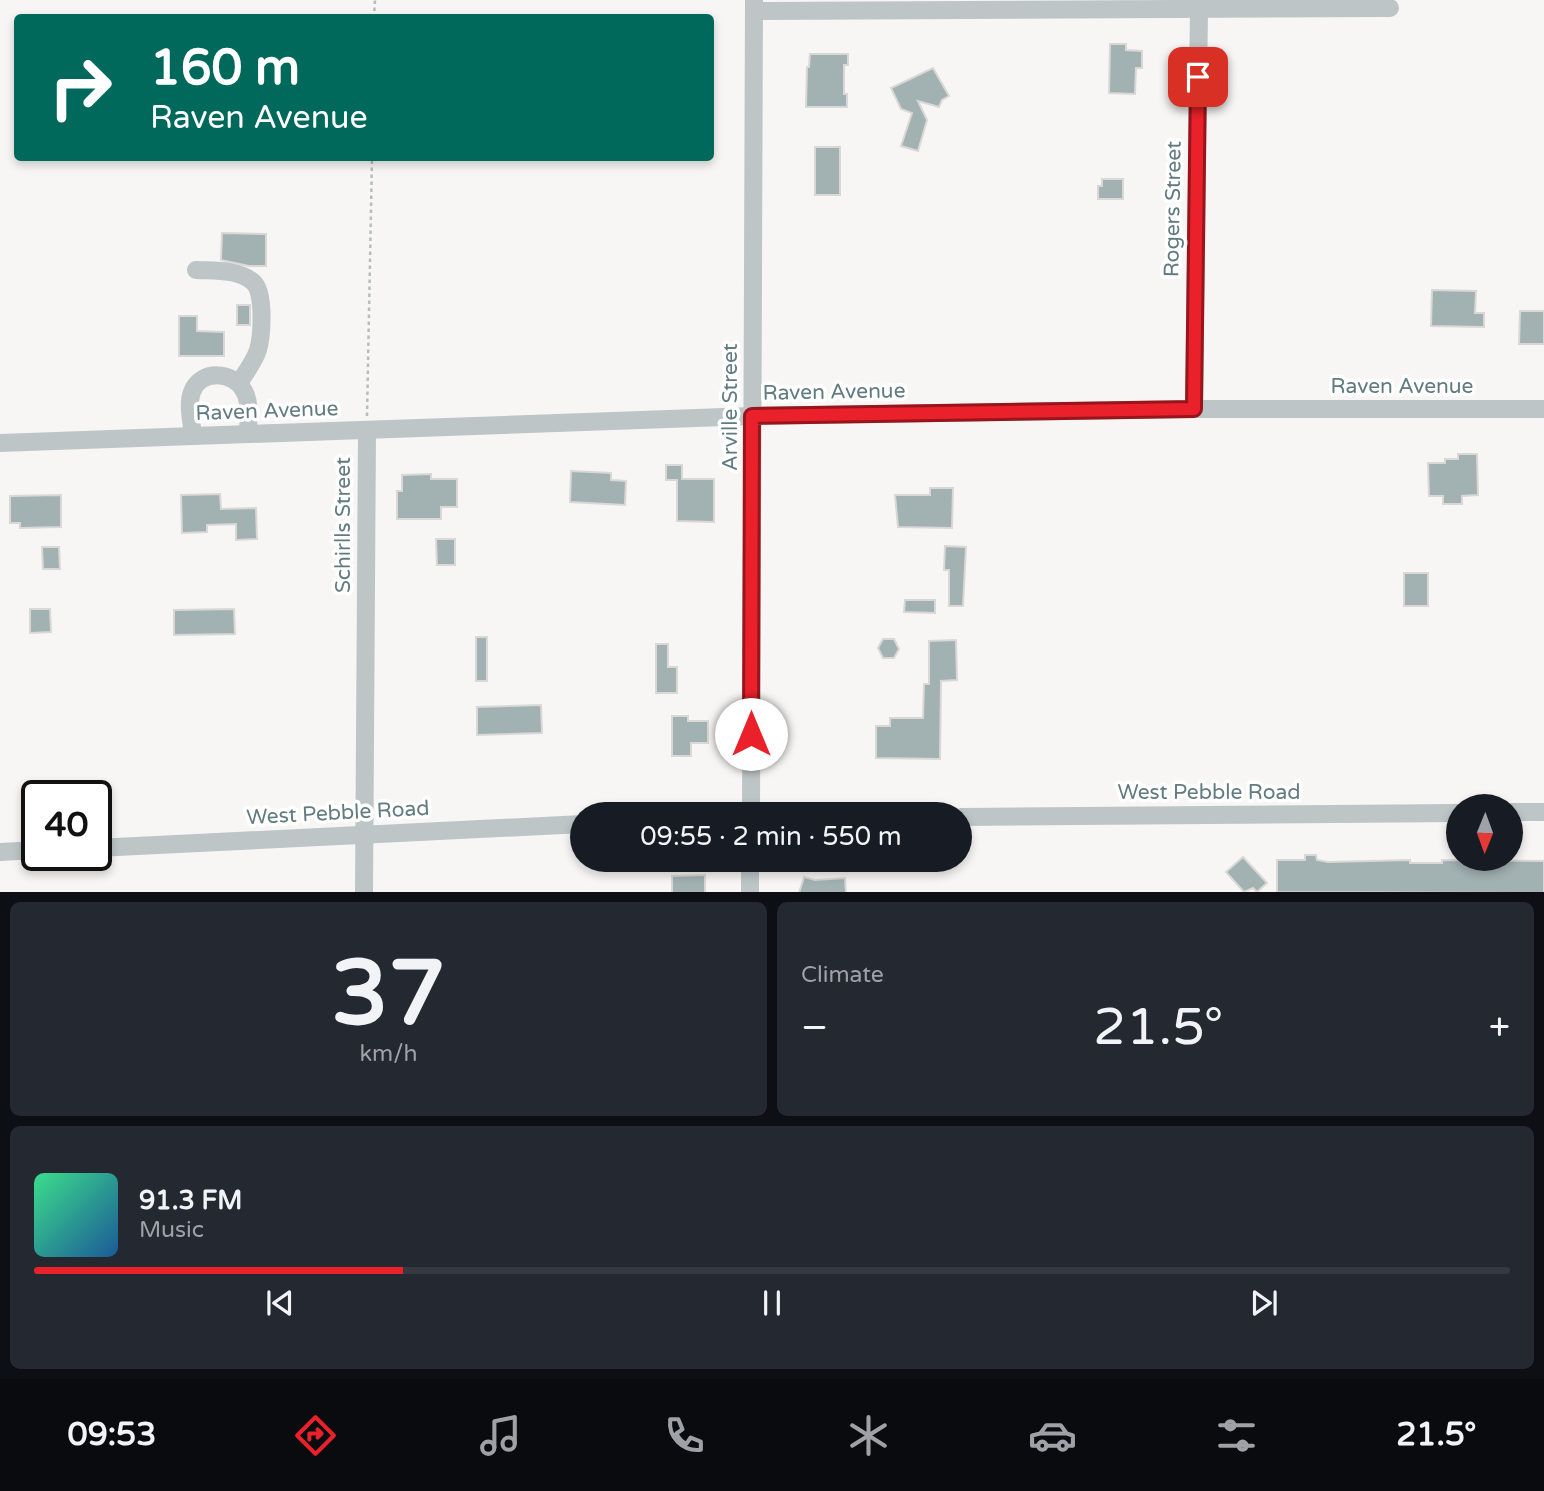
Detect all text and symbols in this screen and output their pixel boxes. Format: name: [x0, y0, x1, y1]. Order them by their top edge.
text: 160 m: [150, 39, 300, 98]
icon: right: [35, 42, 126, 133]
pin: [1168, 47, 1228, 107]
icon: arrive: [1179, 58, 1217, 96]
text: Raven Avenue: [150, 99, 368, 137]
street label: Rogers Street: [1159, 141, 1187, 277]
street label: Arville Street: [718, 343, 743, 471]
street label: Raven Avenue: [1331, 374, 1474, 399]
street label: Raven Avenue: [762, 378, 906, 406]
street label: Raven Avenue: [195, 396, 339, 426]
street label: Schirlls Street: [331, 457, 356, 593]
position arrow: [714, 697, 788, 771]
speed limit sign: 40: [21, 780, 112, 871]
street label: West Pebble Road: [1117, 780, 1301, 805]
north arrow: [1446, 794, 1522, 872]
map controls: [1446, 794, 1523, 871]
street label: West Pebble Road: [246, 796, 430, 830]
text: 09:55 · 2 min · 550 m: [640, 821, 902, 852]
text: 37: [331, 939, 446, 1049]
text: Climate: [801, 961, 884, 989]
text: 21.5°: [1093, 996, 1223, 1059]
text: −: [801, 1005, 828, 1051]
text: +: [1489, 1005, 1510, 1051]
text: km/h: [360, 1040, 417, 1068]
text: 91.3 FM: [139, 1185, 242, 1216]
text: Music: [139, 1216, 204, 1244]
icon: previous: [261, 1284, 299, 1322]
icon: pause: [753, 1284, 791, 1322]
icon: next: [1245, 1284, 1283, 1322]
icon: directions: [291, 1411, 340, 1460]
icon: music: [476, 1411, 525, 1460]
icon: phone: [660, 1411, 709, 1460]
icon: climate: [844, 1411, 893, 1460]
icon: car: [1028, 1411, 1077, 1460]
icon: filters: [1212, 1411, 1261, 1460]
text: 09:53: [68, 1416, 156, 1454]
text: 21.5°: [1396, 1416, 1476, 1454]

